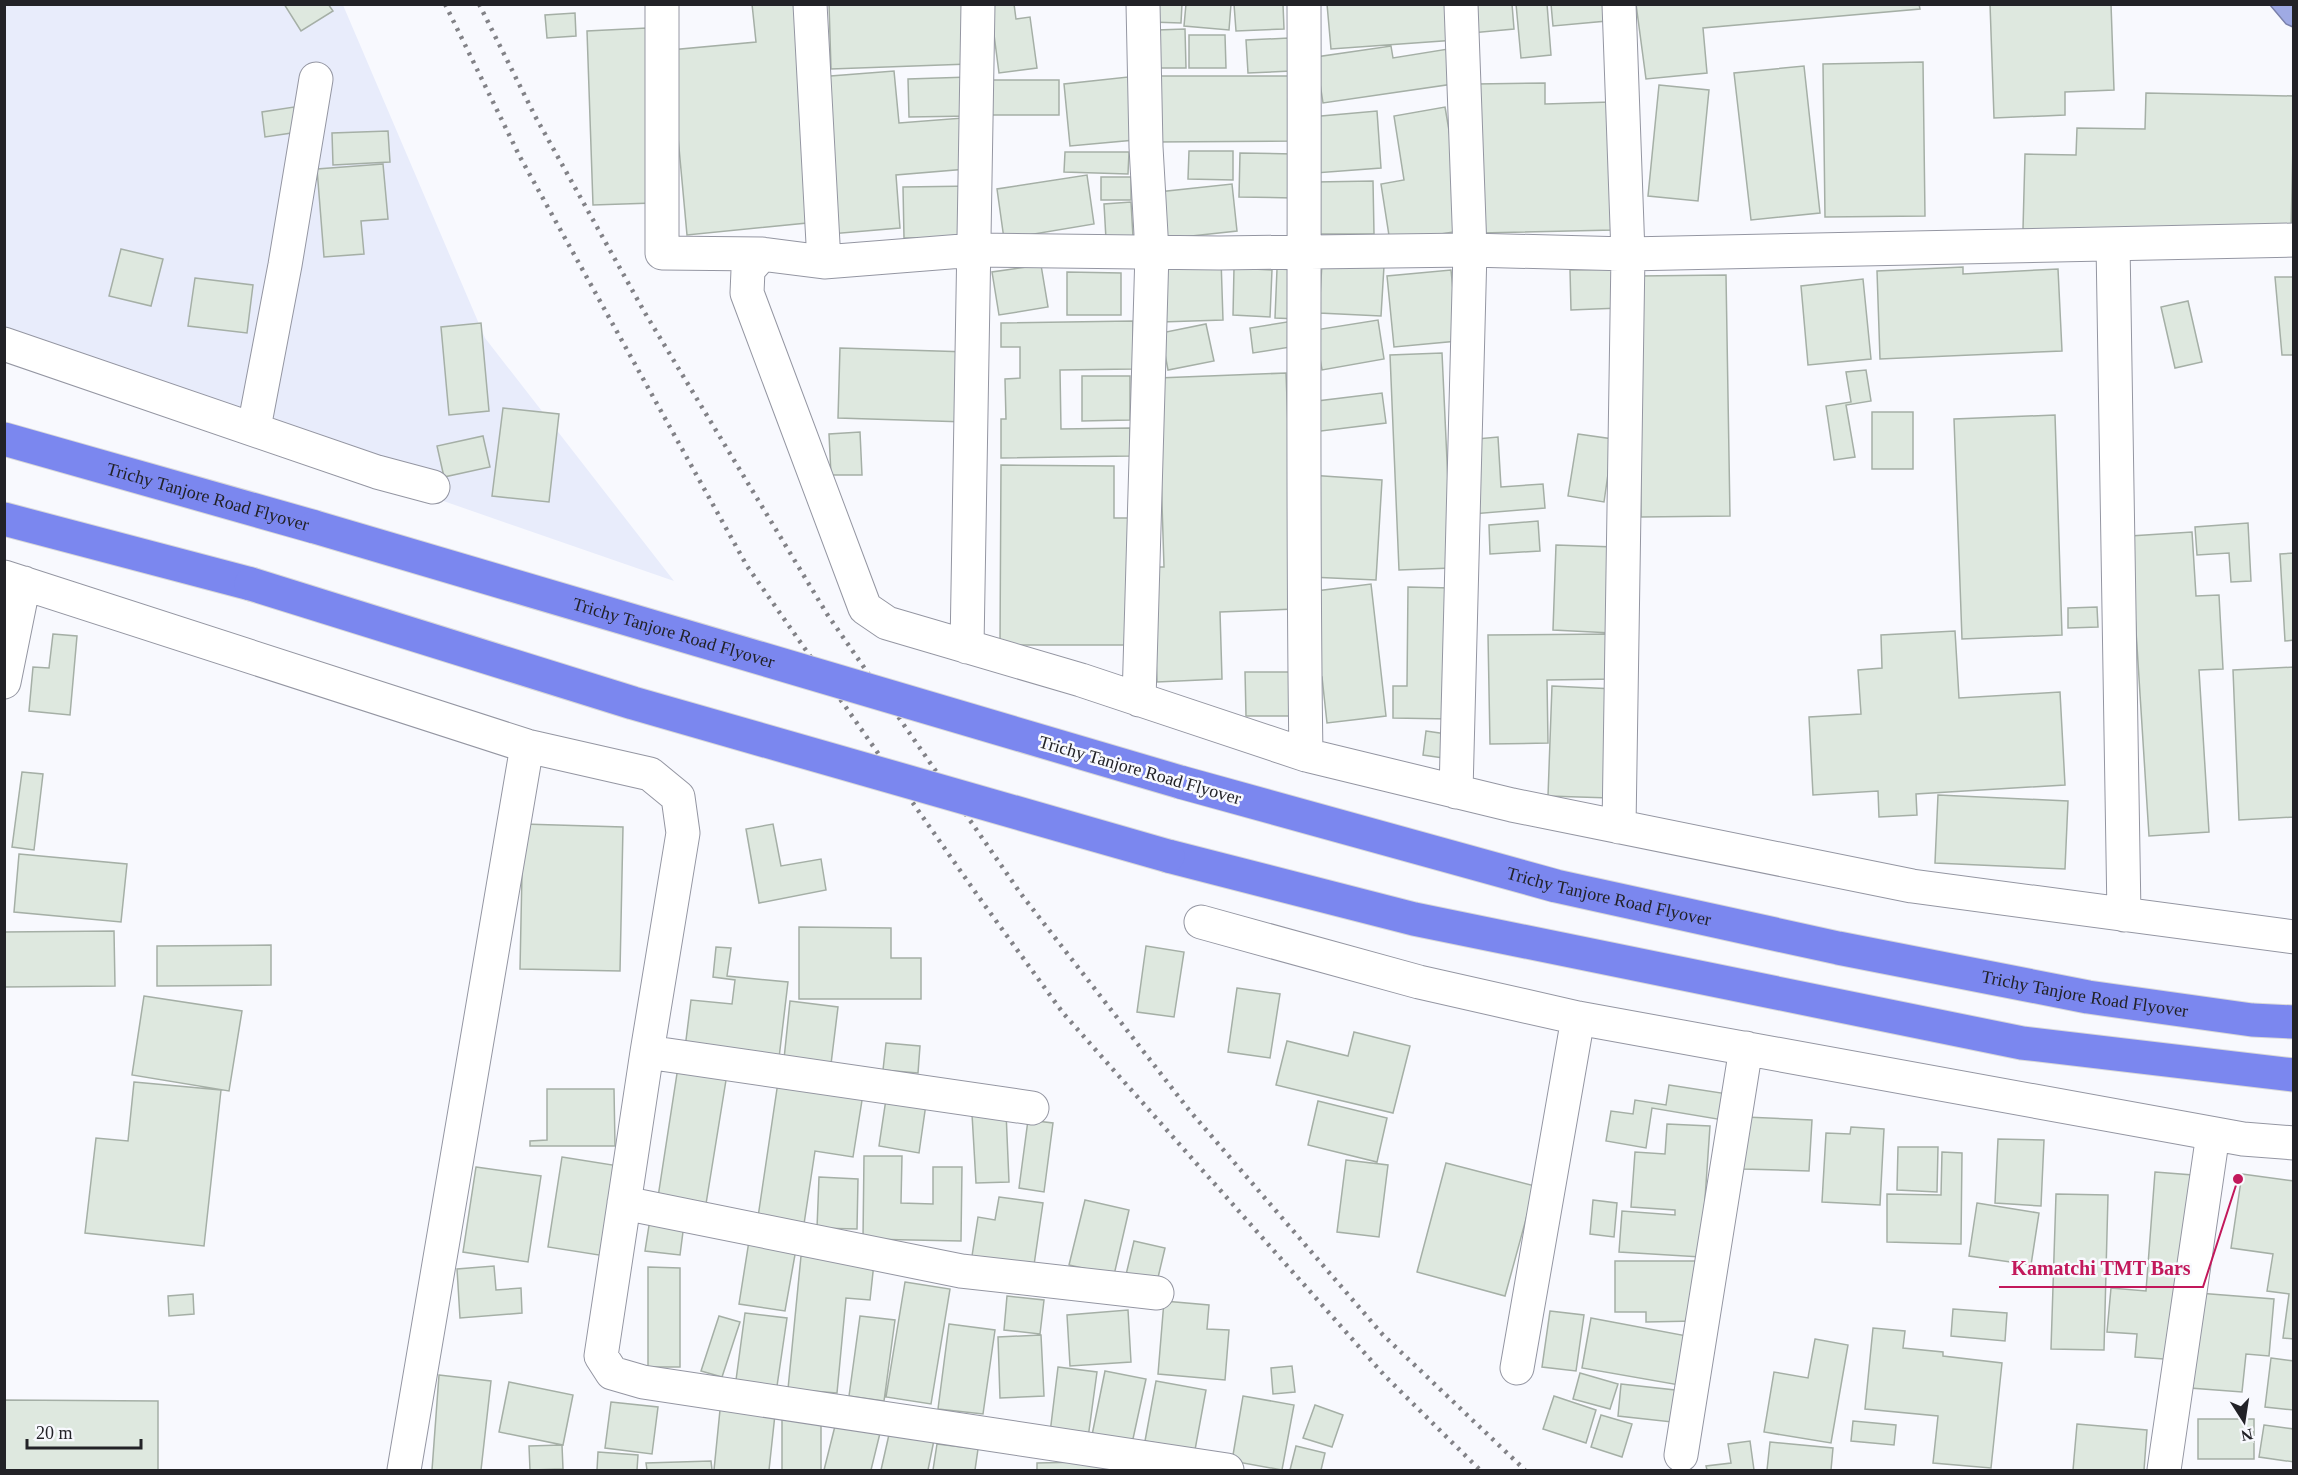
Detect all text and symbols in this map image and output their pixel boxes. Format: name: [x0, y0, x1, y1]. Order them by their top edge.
street label: Trichy Tanjore Road Flyover: [105, 459, 311, 535]
street label: Trichy Tanjore Road Flyover: [570, 594, 777, 672]
street label: Trichy Tanjore Road Flyover: [1037, 732, 1243, 808]
street label: Trichy Tanjore Road Flyover: [1504, 863, 1713, 930]
street label: Trichy Tanjore Road Flyover: [1980, 966, 2189, 1021]
callout: Kamatchi TMT Bars: [1999, 1249, 2203, 1287]
text: Kamatchi TMT Bars: [2011, 1257, 2191, 1279]
north arrow: [2214, 1391, 2274, 1451]
scale bar: [27, 1412, 141, 1450]
text: 20 m: [36, 1423, 73, 1443]
text: N: [2239, 1426, 2254, 1445]

